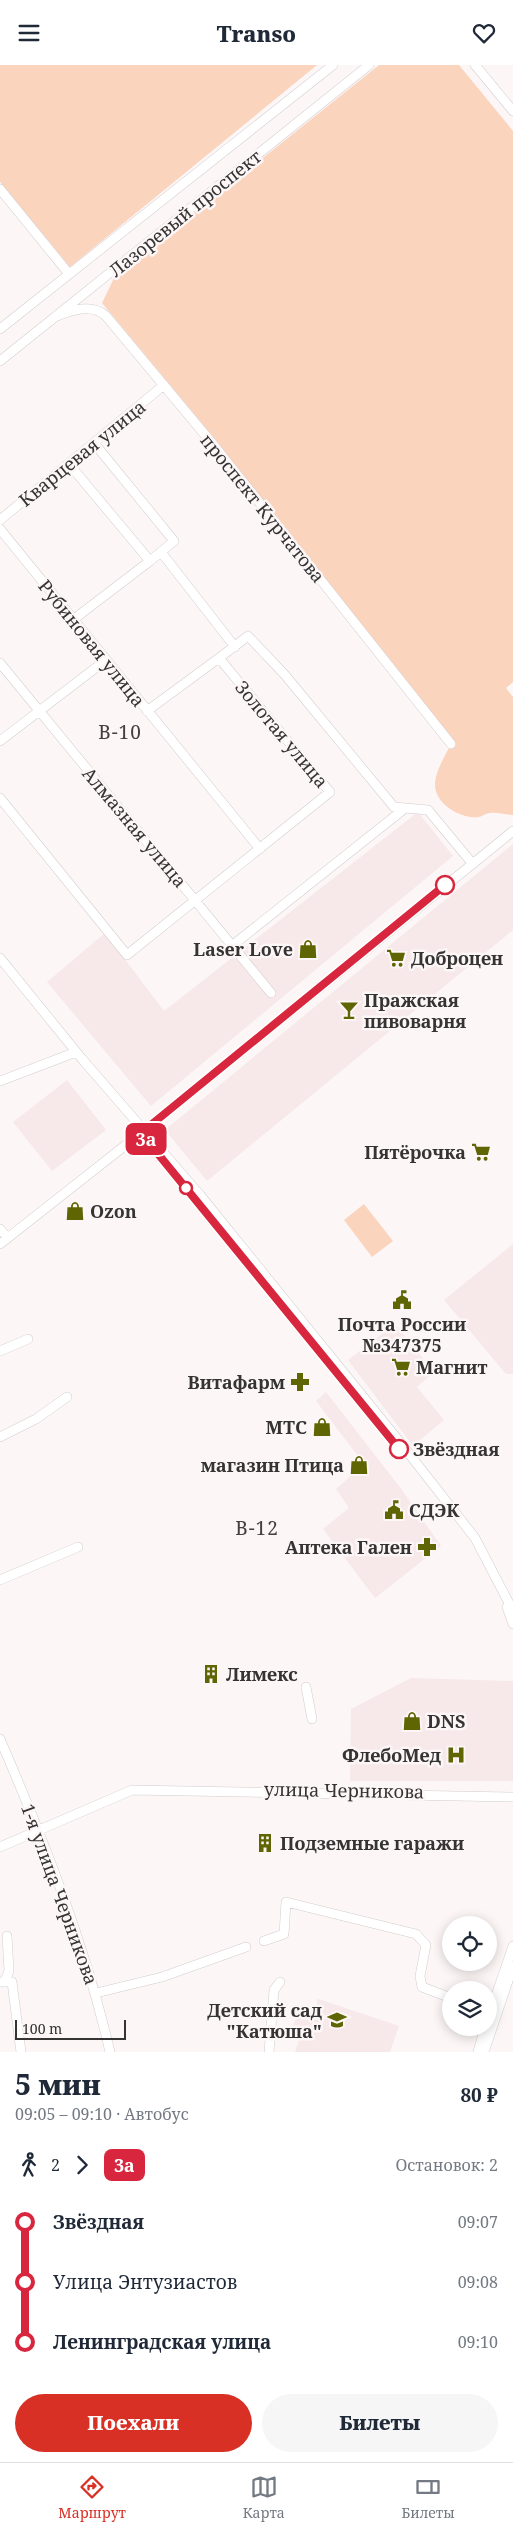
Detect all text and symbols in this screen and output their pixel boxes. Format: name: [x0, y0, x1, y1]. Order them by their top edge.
text: Transo: [217, 18, 296, 48]
icon: menu: [15, 19, 43, 47]
icon: heart: [470, 19, 498, 47]
street label: Лазоревый проспект: [104, 144, 266, 282]
street label: Кварцевая улица: [14, 394, 150, 512]
street label: проспект Курчатова: [195, 429, 331, 587]
street label: Рубиновая улица: [33, 574, 151, 712]
street label: Золотая улица: [230, 675, 334, 793]
district label: В-10: [98, 719, 142, 745]
street label: Алмазная улица: [78, 762, 192, 892]
unlabelled marker: [435, 875, 455, 895]
place label: Laser Love: [193, 937, 293, 961]
shop icon: Laser Love: [297, 938, 319, 960]
place label: Доброцен: [411, 946, 503, 970]
supermarket icon: Доброцен: [385, 947, 407, 969]
place label: Пражская пивоварня: [364, 988, 466, 1033]
bar icon: Пражская пивоварня: [338, 999, 360, 1021]
line badge: 3а: [124, 1123, 168, 1155]
text: 3а: [136, 1127, 156, 1151]
place label: Пятёрочка: [364, 1140, 466, 1164]
supermarket icon: Пятёрочка: [470, 1141, 492, 1163]
unlabelled marker: [179, 1181, 193, 1195]
place label: Ozon: [90, 1199, 137, 1223]
shop icon: Ozon: [64, 1200, 86, 1222]
public building icon: Почта России №347375: [391, 1289, 413, 1311]
place label: Почта России №347375: [338, 1312, 466, 1357]
place label: Магнит: [416, 1355, 488, 1379]
supermarket icon: Магнит: [390, 1356, 412, 1378]
place label: Витафарм: [187, 1370, 286, 1394]
pharmacy icon: Витафарм: [289, 1371, 311, 1393]
place label: МТС: [266, 1415, 307, 1439]
shop icon: МТС: [311, 1416, 333, 1438]
place label: Звёздная: [413, 1437, 499, 1461]
marker: Звёздная: [389, 1439, 409, 1459]
place label: магазин Птица: [201, 1453, 344, 1477]
shop icon: магазин Птица: [348, 1454, 370, 1476]
place label: СДЭК: [409, 1498, 460, 1522]
public building icon: СДЭК: [383, 1499, 405, 1521]
district label: В-12: [235, 1515, 279, 1541]
place label: Аптека Гален: [285, 1535, 412, 1559]
pharmacy icon: Аптека Гален: [416, 1536, 438, 1558]
place label: Лимекс: [226, 1662, 298, 1686]
building icon: Лимекс: [200, 1663, 222, 1685]
place label: DNS: [427, 1709, 465, 1733]
shop icon: DNS: [401, 1710, 423, 1732]
place label: ФлебоМед: [342, 1743, 441, 1767]
hospital icon: ФлебоМед: [445, 1744, 467, 1766]
street label: улица Черникова: [264, 1777, 424, 1803]
street label: 1-я улица Черникова: [16, 1800, 104, 1988]
place label: Подземные гаражи: [280, 1831, 464, 1855]
building icon: Подземные гаражи: [254, 1832, 276, 1854]
map controls: [442, 1916, 497, 2036]
button: locate: [442, 1916, 497, 1971]
button: layers: [442, 1981, 497, 2036]
place label: Детский сад "Катюша": [207, 1998, 322, 2043]
school or university icon: Детский сад "Катюша": [326, 2009, 348, 2031]
scale bar: [15, 2017, 126, 2040]
text: 100 m: [22, 2019, 62, 2038]
text: 5 мин: [15, 2065, 101, 2103]
text: 80 ₽: [460, 2082, 498, 2108]
text: 09:05 – 09:10 · Автобус: [15, 2103, 189, 2125]
icon: walk: [15, 2151, 43, 2179]
icon: forward: [68, 2151, 96, 2179]
text: 3а: [114, 2153, 135, 2177]
text: 2: [51, 2154, 60, 2176]
text: Остановок: 2: [395, 2154, 498, 2176]
text: Звёздная: [53, 2209, 144, 2235]
text: 09:07: [458, 2211, 498, 2233]
text: Улица Энтузиастов: [53, 2269, 237, 2295]
text: 09:08: [458, 2271, 498, 2293]
text: Ленинградская улица: [53, 2329, 271, 2355]
text: 09:10: [458, 2331, 498, 2353]
button: Поехали: [15, 2394, 252, 2452]
button: Билеты: [262, 2394, 498, 2452]
tab: Маршрут: [58, 2473, 126, 2522]
tab: Карта: [243, 2473, 285, 2522]
tab: Билеты: [401, 2473, 455, 2522]

